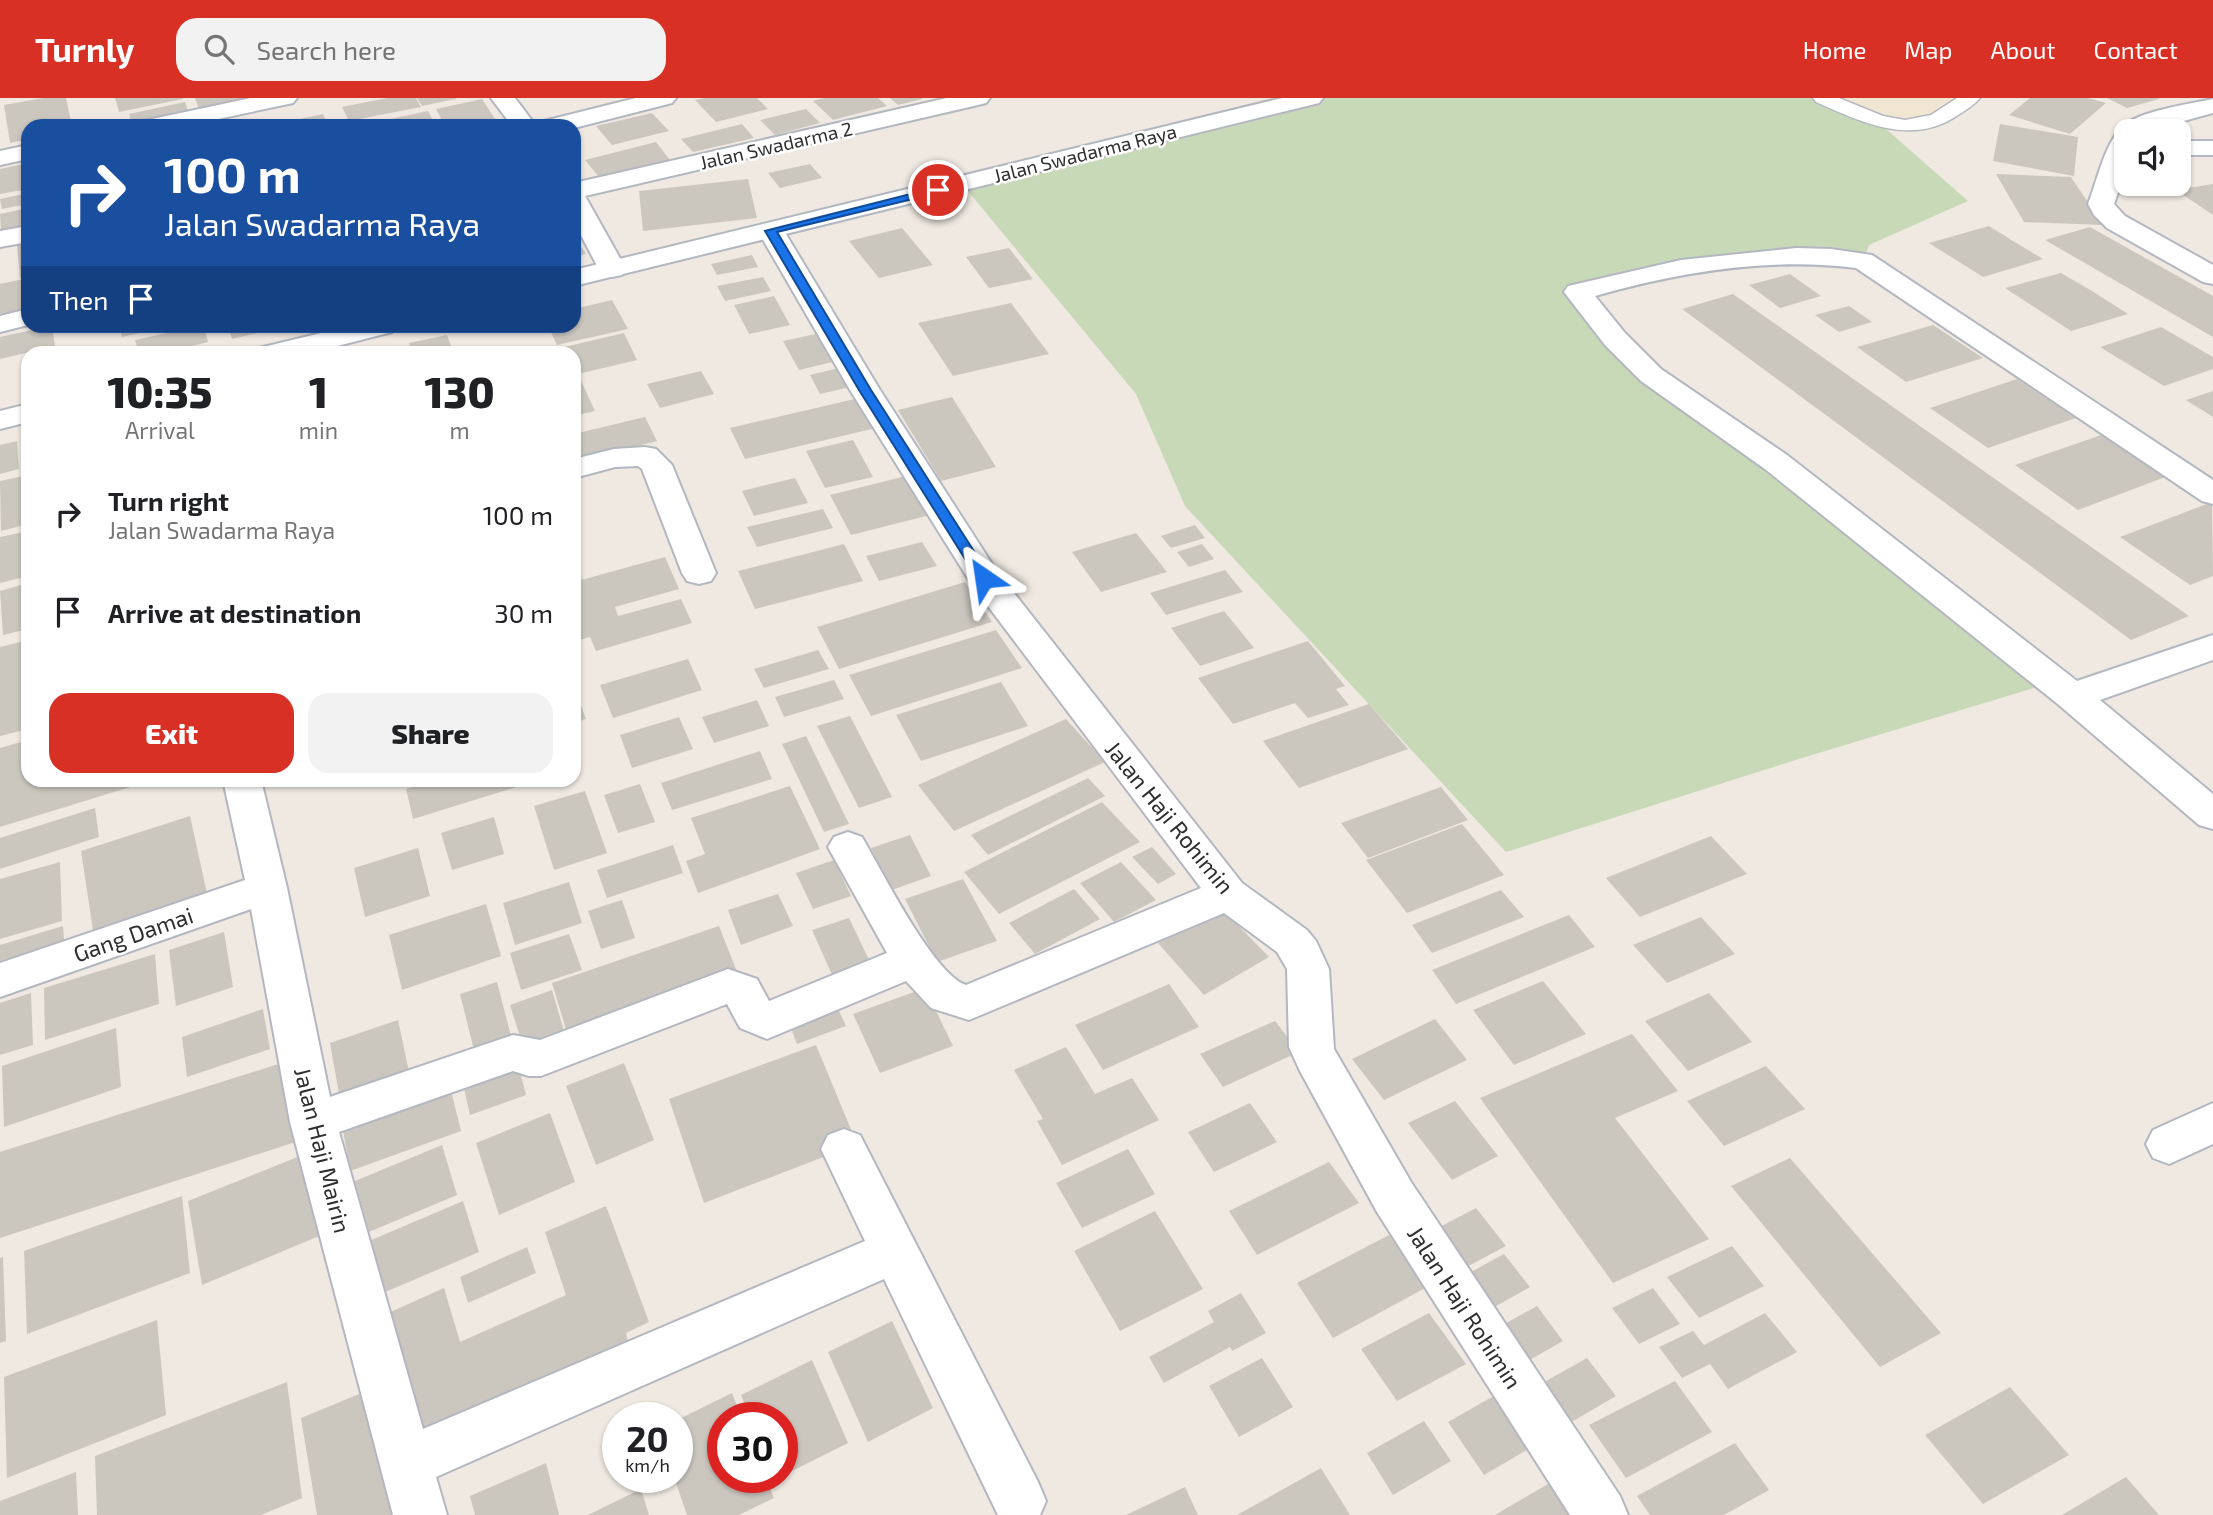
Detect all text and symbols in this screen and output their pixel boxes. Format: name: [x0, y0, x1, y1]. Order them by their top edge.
search box: [176, 18, 666, 81]
text: Turnly: [35, 29, 134, 69]
icon: search: [200, 30, 238, 68]
text: Search here: [256, 34, 396, 65]
text: Home: [1803, 35, 1866, 64]
text: Map: [1904, 35, 1952, 64]
text: About: [1990, 35, 2056, 64]
text: Contact: [2094, 35, 2178, 64]
street label: Jalan Swadarma 2: [698, 116, 854, 174]
street label: Jalan Swadarma Raya: [991, 119, 1179, 187]
map controls: [2114, 119, 2191, 196]
button: sound: [2114, 119, 2191, 196]
text: 100 m: [164, 144, 301, 203]
icon: right: [49, 147, 140, 238]
pin: [908, 160, 968, 220]
icon: arrive: [919, 171, 957, 209]
text: Jalan Swadarma Raya: [164, 204, 480, 242]
icon: arrive: [122, 280, 160, 318]
text: Then: [49, 284, 108, 315]
text: 10:35: [107, 366, 212, 416]
text: 1: [309, 366, 328, 416]
text: 130: [424, 366, 495, 416]
text: Arrival: [125, 416, 195, 444]
text: min: [299, 416, 338, 444]
text: m: [449, 416, 470, 444]
text: Turn right: [108, 485, 229, 516]
icon: right: [49, 495, 87, 533]
text: 100 m: [483, 499, 553, 530]
text: Jalan Swadarma Raya: [108, 516, 335, 544]
position arrow: [947, 541, 1021, 615]
icon: arrive: [49, 593, 87, 631]
text: Arrive at destination: [108, 597, 361, 628]
text: 30 m: [494, 597, 553, 628]
button: Exit: [49, 693, 294, 773]
button: Share: [308, 693, 553, 773]
street label: Jalan Haji Rohimin: [1100, 735, 1240, 899]
street label: Gang Damai: [69, 900, 197, 968]
street label: Jalan Haji Mairin: [289, 1064, 357, 1236]
street label: Jalan Haji Rohimin: [1402, 1220, 1528, 1394]
speed limit sign: 30: [707, 1402, 798, 1493]
text: 20: [626, 1417, 669, 1459]
text: km/h: [625, 1454, 670, 1476]

